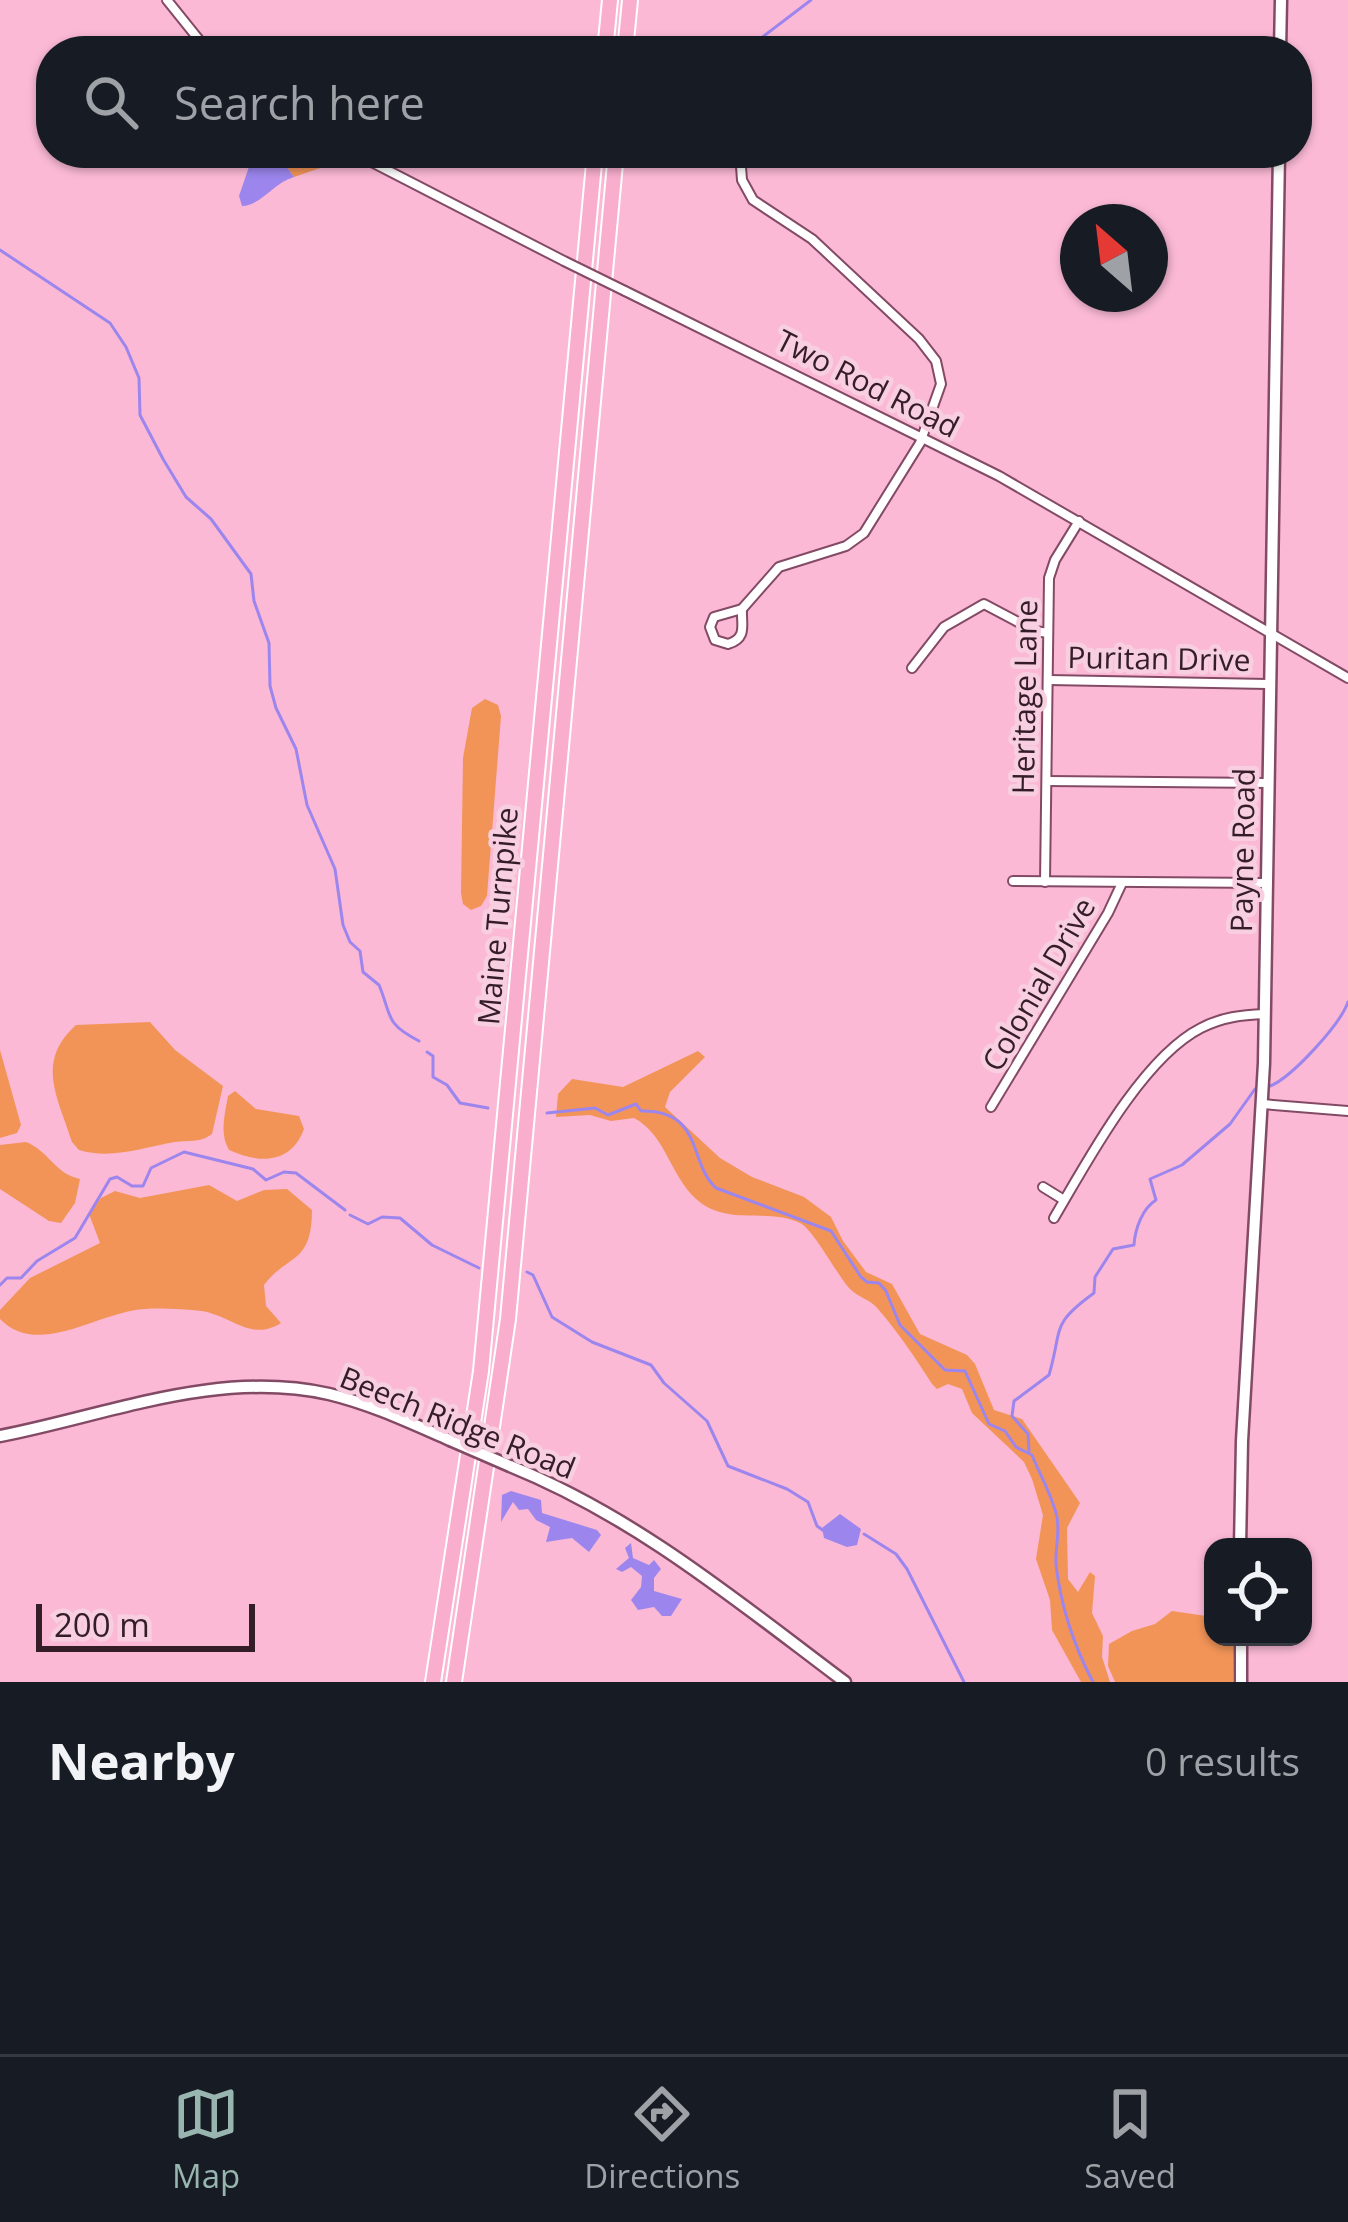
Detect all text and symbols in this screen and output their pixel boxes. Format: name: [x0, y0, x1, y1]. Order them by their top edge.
search box: [36, 36, 1312, 168]
icon: search: [78, 69, 144, 135]
text: Search here: [174, 72, 425, 133]
north arrow: [1060, 204, 1168, 312]
street label: Two Rod Road: [770, 319, 966, 447]
street label: Heritage Lane: [1002, 599, 1046, 795]
street label: Puritan Drive: [1067, 636, 1251, 680]
street label: Payne Road: [1220, 767, 1264, 933]
street label: Maine Turnpike: [467, 805, 527, 1027]
street label: Colonial Drive: [972, 890, 1104, 1078]
street label: Beech Ridge Road: [334, 1356, 582, 1488]
map controls: [1204, 1538, 1312, 1646]
button: locate: [1204, 1538, 1312, 1646]
scale bar: [36, 1598, 255, 1651]
text: 200 m: [54, 1602, 150, 1647]
text: Nearby: [48, 1725, 235, 1795]
text: 0 results: [1145, 1734, 1300, 1787]
tab: Map: [172, 2081, 240, 2198]
tab: Directions: [584, 2081, 740, 2198]
tab: Saved: [1084, 2081, 1176, 2198]

